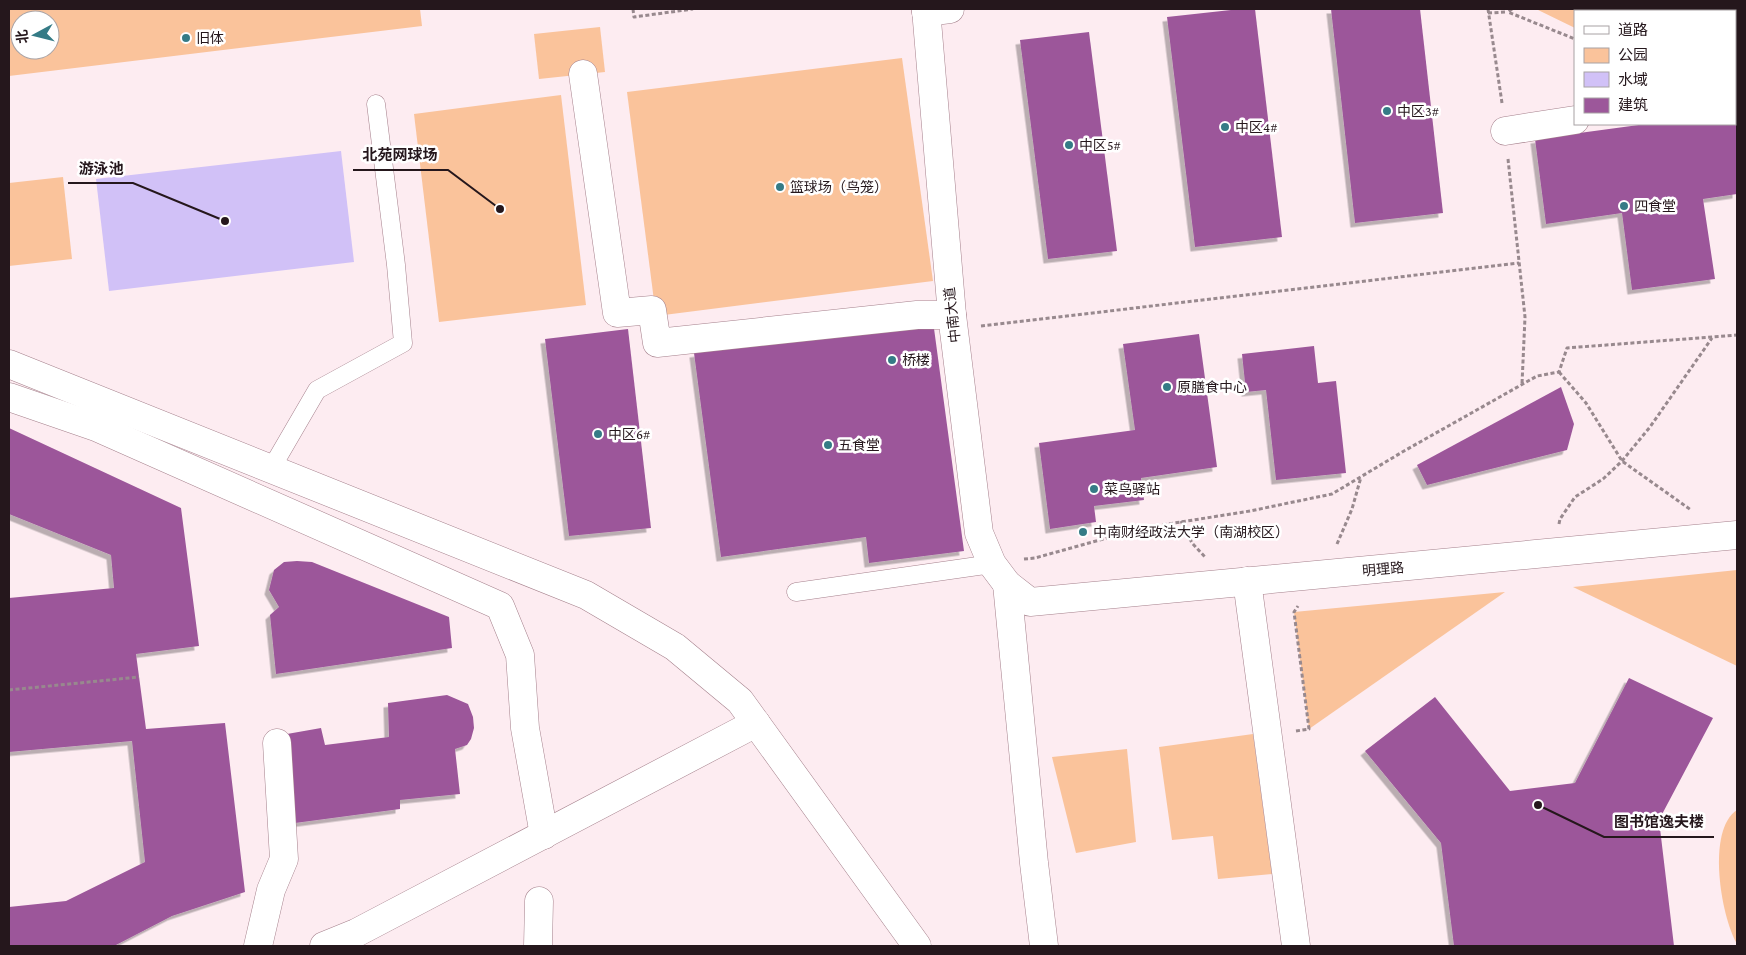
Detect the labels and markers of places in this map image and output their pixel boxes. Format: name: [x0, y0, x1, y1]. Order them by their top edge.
place label: 旧体: [196, 30, 224, 46]
marker: 旧体: [180, 32, 192, 44]
place label: 中区3#: [1397, 103, 1439, 119]
marker: 中区3#: [1381, 105, 1393, 117]
place label: 中区4#: [1235, 119, 1277, 135]
marker: 中区4#: [1219, 121, 1231, 133]
place label: 中区5#: [1079, 137, 1121, 153]
marker: 中区5#: [1063, 139, 1075, 151]
callout: 北苑网球场: [353, 140, 448, 170]
callout: 游泳池: [68, 153, 133, 183]
place label: 篮球场（鸟笼）: [790, 179, 888, 195]
marker: 篮球场（鸟笼）: [774, 181, 786, 193]
place label: 四食堂: [1634, 198, 1676, 214]
marker: 四食堂: [1618, 200, 1630, 212]
place label: 桥楼: [902, 352, 930, 368]
marker: 桥楼: [886, 354, 898, 366]
place label: 原膳食中心: [1177, 379, 1247, 395]
marker: 原膳食中心: [1161, 381, 1173, 393]
place label: 中区6#: [608, 426, 650, 442]
marker: 中区6#: [592, 428, 604, 440]
place label: 五食堂: [838, 437, 880, 453]
marker: 五食堂: [822, 439, 834, 451]
place label: 菜鸟驿站: [1104, 481, 1160, 497]
marker: 菜鸟驿站: [1088, 483, 1100, 495]
place label: 中南财经政法大学（南湖校区）: [1093, 524, 1289, 540]
marker: 中南财经政法大学（南湖校区）: [1077, 526, 1089, 538]
callout: 图书馆逸夫楼: [1604, 807, 1714, 837]

